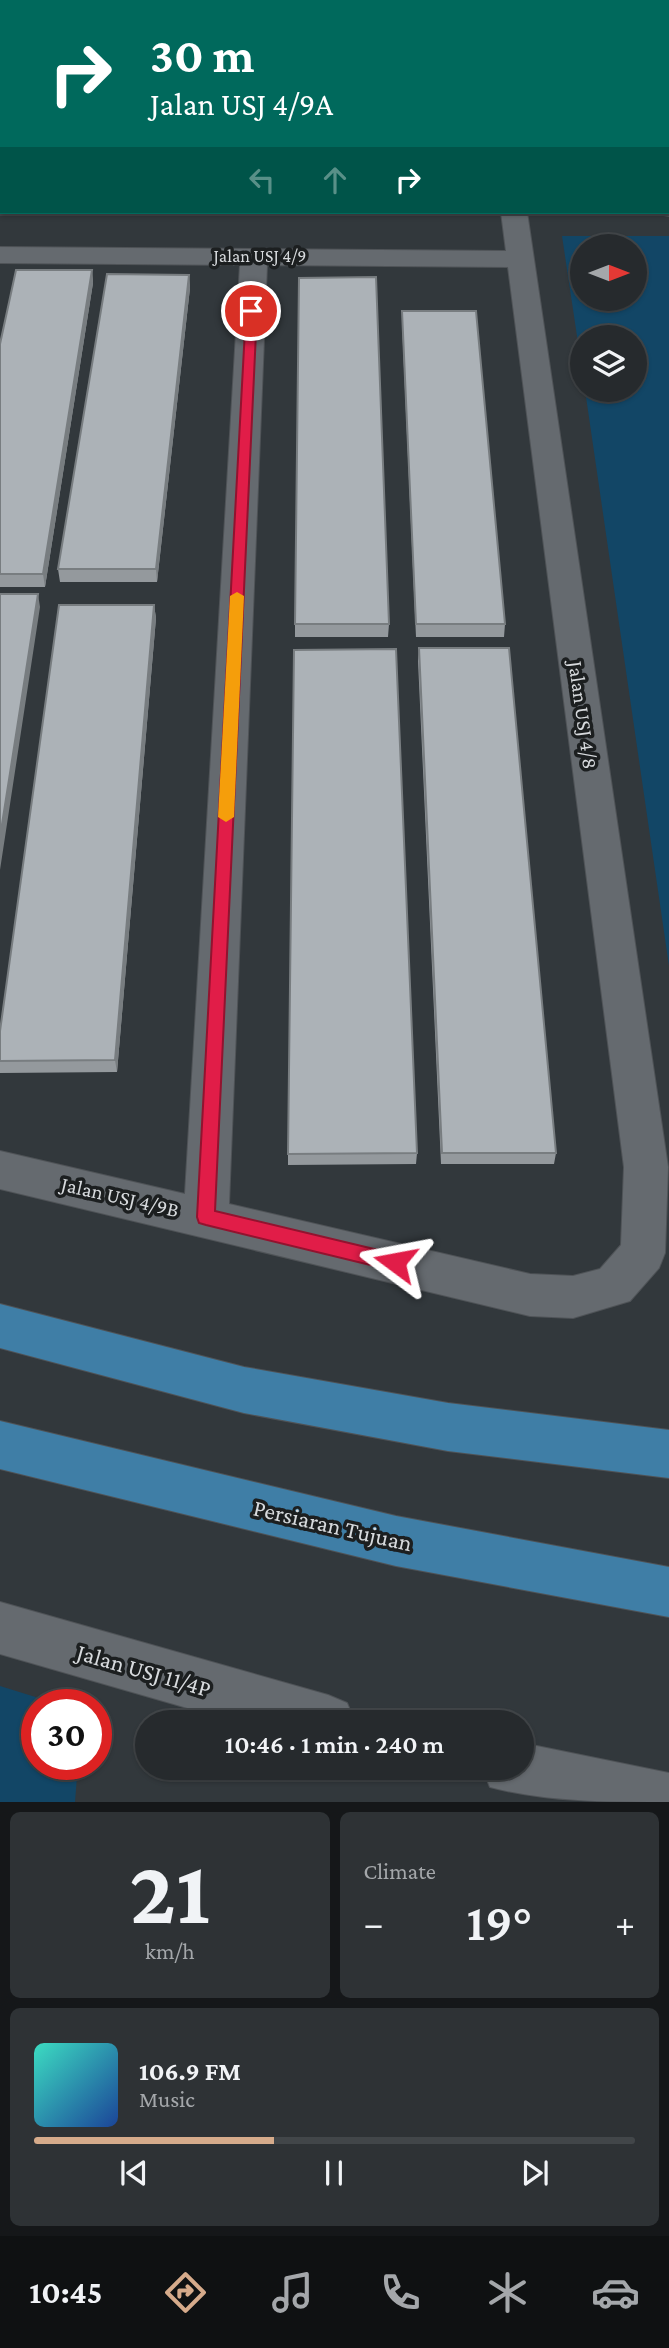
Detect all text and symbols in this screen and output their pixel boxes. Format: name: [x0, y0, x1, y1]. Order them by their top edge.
icon: right: [35, 28, 126, 119]
text: 30 m: [150, 28, 255, 83]
text: Jalan USJ 4/9A: [150, 86, 333, 122]
icon: left: [243, 161, 281, 199]
icon: ahead: [316, 161, 354, 199]
icon: right: [389, 161, 427, 199]
north arrow: [570, 234, 648, 312]
map controls: [570, 234, 647, 402]
street label: Jalan USJ 4/9: [212, 246, 306, 266]
pin: [221, 281, 281, 341]
icon: arrive: [232, 292, 270, 330]
button: layers: [570, 325, 647, 402]
street label: Jalan USJ 4/8: [563, 657, 602, 771]
street label: Jalan USJ 4/9B: [57, 1171, 181, 1222]
position arrow: [358, 1225, 432, 1299]
street label: Persiaran Tujuan: [251, 1494, 415, 1556]
street label: Jalan USJ 11/4P: [72, 1637, 214, 1702]
speed limit sign: 30: [21, 1689, 112, 1780]
text: 10:46 · 1 min · 240 m: [225, 1730, 444, 1759]
text: 21: [130, 1841, 210, 1943]
text: Climate: [364, 1858, 436, 1884]
text: 19°: [466, 1893, 532, 1951]
text: −: [364, 1902, 384, 1944]
text: +: [615, 1902, 635, 1944]
text: km/h: [145, 1938, 195, 1964]
text: 106.9 FM: [139, 2057, 241, 2086]
text: Music: [139, 2086, 195, 2112]
icon: previous: [115, 2154, 153, 2192]
icon: pause: [315, 2154, 353, 2192]
icon: next: [516, 2154, 554, 2192]
icon: directions: [161, 2268, 210, 2317]
icon: music: [268, 2268, 317, 2317]
icon: phone: [376, 2268, 425, 2317]
icon: climate: [483, 2268, 532, 2317]
icon: car: [591, 2268, 640, 2317]
text: 10:45: [29, 2274, 102, 2310]

